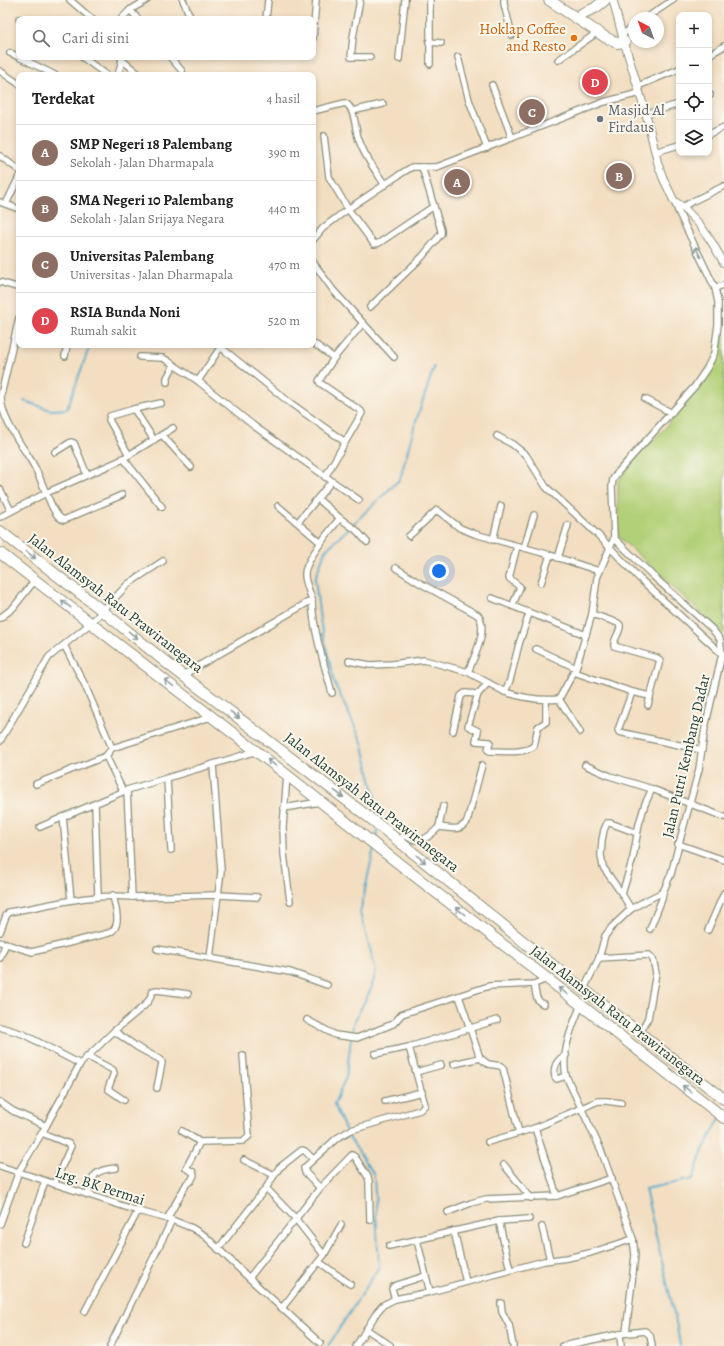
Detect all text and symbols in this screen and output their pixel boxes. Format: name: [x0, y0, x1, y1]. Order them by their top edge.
north arrow: [628, 12, 664, 48]
map controls: [676, 12, 712, 156]
button: +: [676, 12, 712, 48]
search box: [16, 16, 316, 60]
place label: Hoklap Coffee and Resto: [479, 19, 566, 56]
icon: search: [30, 27, 52, 49]
text: Cari di sini: [62, 28, 129, 48]
marker: Hoklap Coffee and Resto: [569, 33, 579, 43]
button: −: [676, 48, 712, 84]
pin: D: [582, 67, 608, 97]
button: locate: [676, 84, 712, 120]
text: Terdekat: [32, 87, 95, 110]
text: 4 hasil: [266, 90, 300, 107]
pin: C: [519, 97, 545, 127]
place label: Masjid Al Firdaus: [608, 100, 665, 137]
marker: Masjid Al Firdaus: [595, 114, 605, 124]
button: layers: [676, 120, 712, 156]
text: SMP Negeri 18 Palembang: [70, 134, 232, 154]
text: A: [41, 144, 49, 161]
text: 390 m: [268, 144, 300, 161]
text: Sekolah · Jalan Dharmapala: [70, 154, 214, 171]
pin: B: [606, 161, 632, 191]
pin: A: [444, 167, 470, 197]
text: SMA Negeri 10 Palembang: [70, 190, 233, 210]
text: B: [41, 200, 49, 217]
text: 440 m: [268, 200, 300, 217]
text: Sekolah · Jalan Srijaya Negara: [70, 210, 225, 227]
text: Universitas Palembang: [70, 246, 214, 266]
one-way arrow: [694, 247, 701, 259]
text: C: [41, 256, 49, 273]
text: 470 m: [268, 256, 300, 273]
text: Universitas · Jalan Dharmapala: [70, 266, 233, 283]
text: RSIA Bunda Noni: [70, 302, 180, 322]
text: D: [40, 312, 50, 329]
text: 520 m: [268, 312, 300, 329]
text: Rumah sakit: [70, 322, 137, 339]
street label: Jalan Alamsyah Ratu Prawiranegara: [24, 528, 208, 678]
one-way arrow: [25, 551, 36, 559]
your location: [429, 561, 449, 581]
one-way arrow: [60, 599, 71, 608]
one-way arrow: [127, 631, 138, 640]
street label: Jalan Putri Kembang Dadar: [657, 672, 715, 840]
one-way arrow: [163, 679, 174, 688]
one-way arrow: [230, 711, 241, 719]
street label: Jalan Alamsyah Ratu Prawiranegara: [280, 727, 464, 877]
one-way arrow: [266, 758, 277, 767]
one-way arrow: [333, 790, 344, 798]
one-way arrow: [415, 854, 426, 863]
one-way arrow: [455, 907, 466, 916]
street label: Jalan Alamsyah Ratu Prawiranegara: [526, 940, 710, 1090]
one-way arrow: [558, 987, 569, 995]
one-way arrow: [682, 1085, 693, 1093]
street label: Lrg. BK Permai: [53, 1162, 147, 1210]

